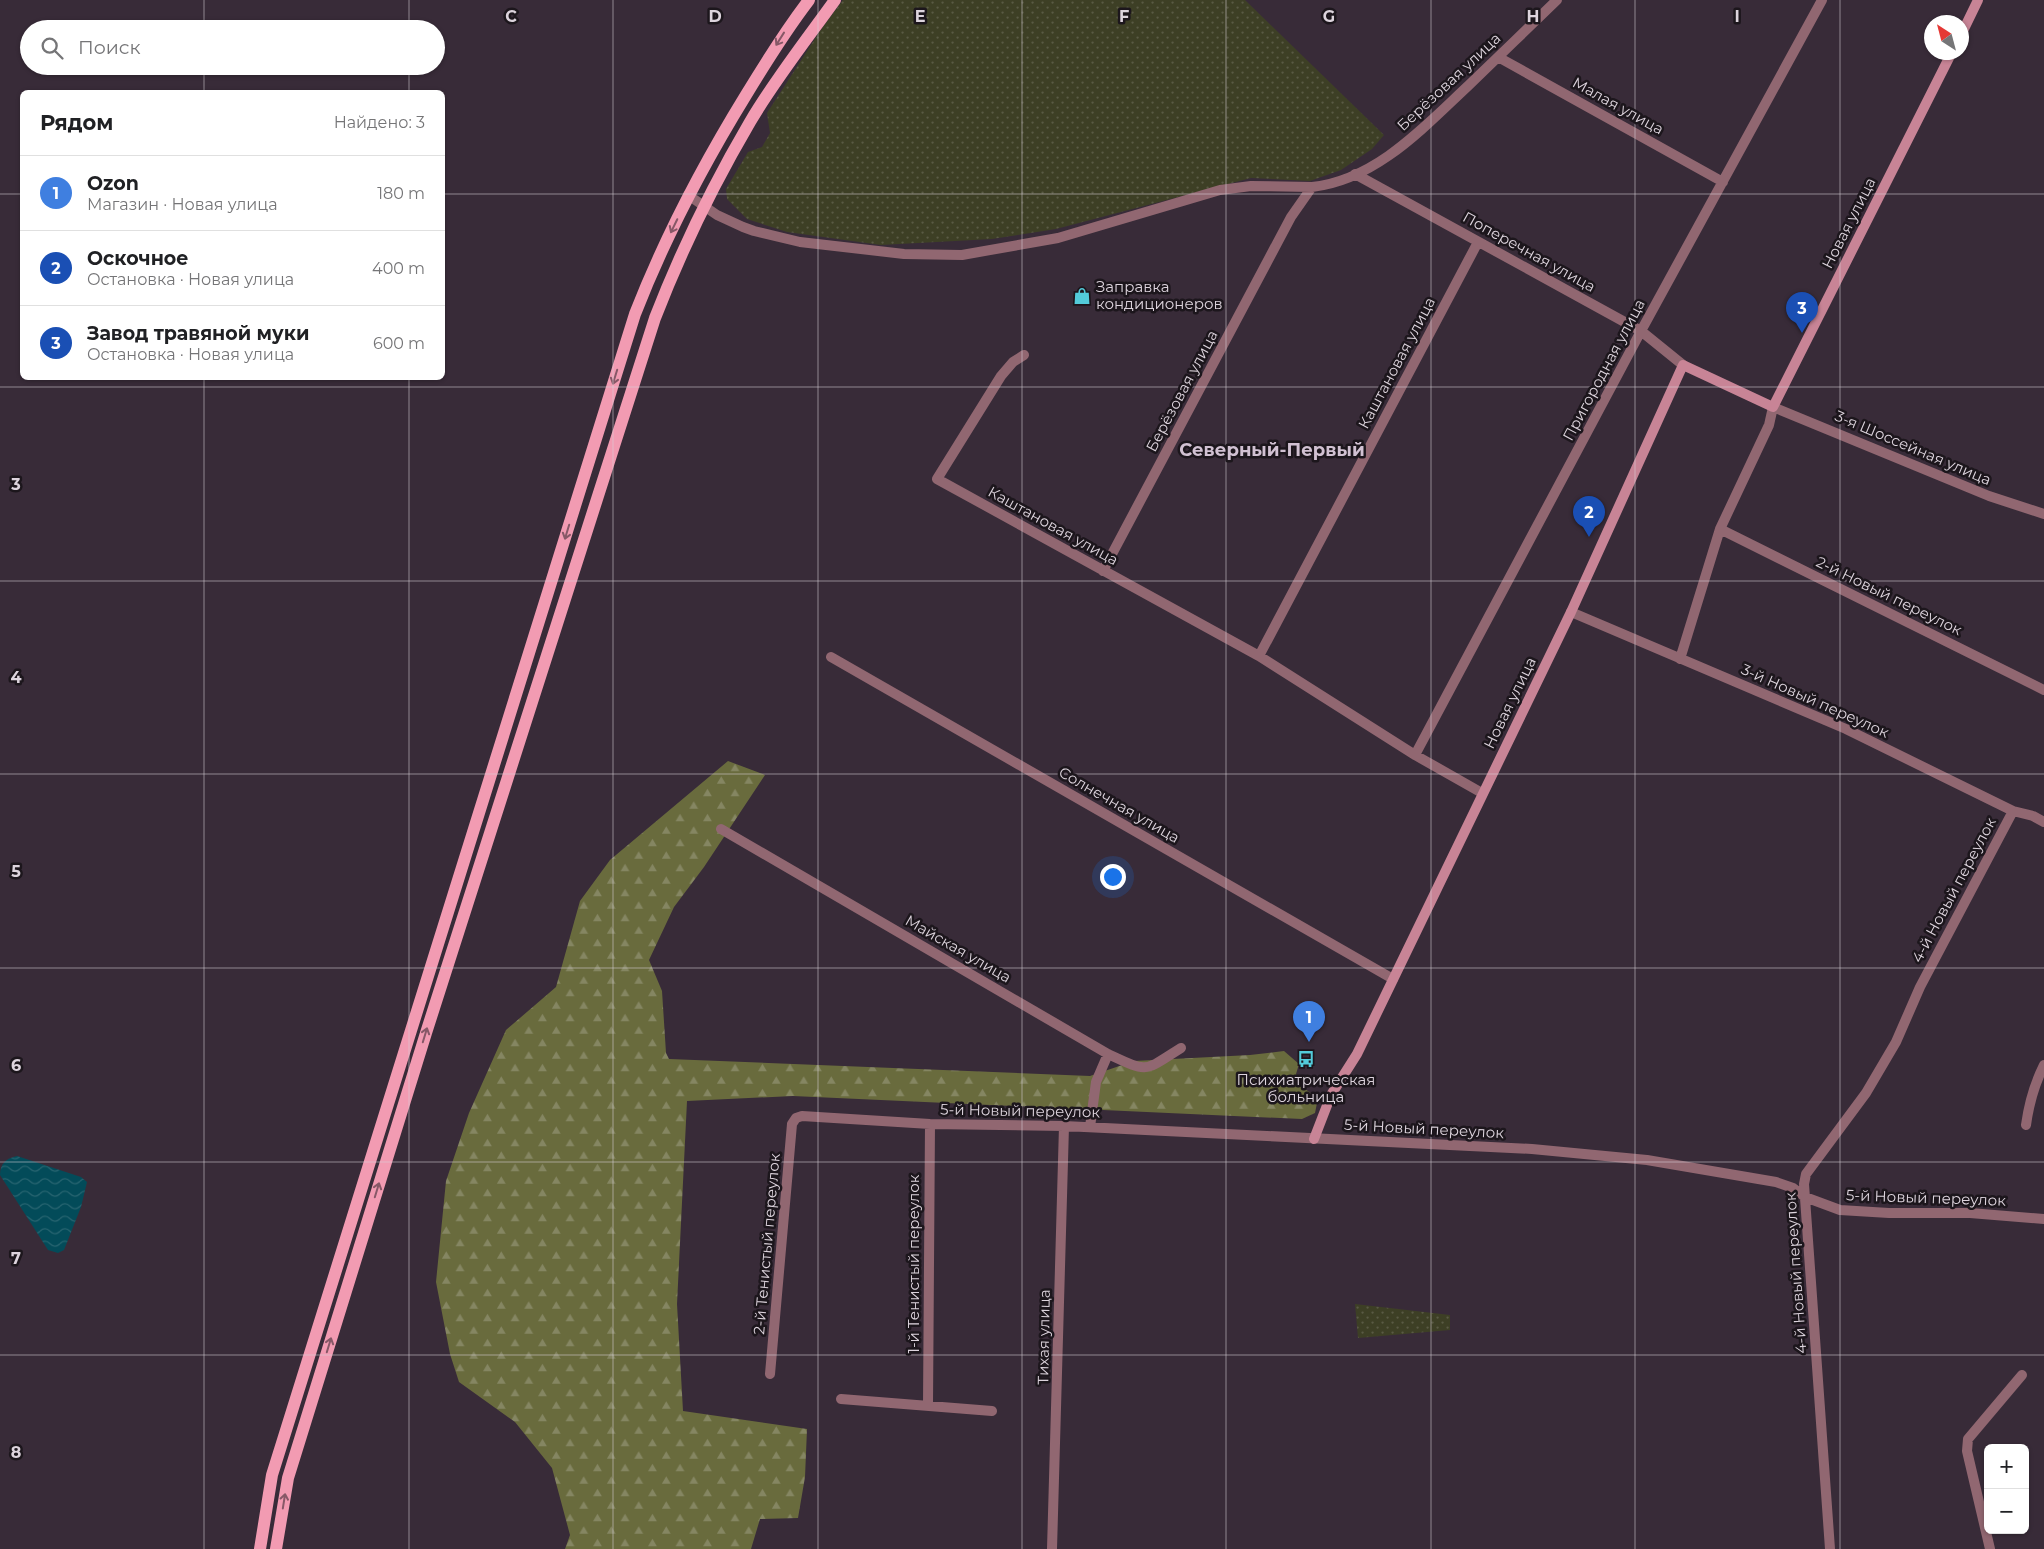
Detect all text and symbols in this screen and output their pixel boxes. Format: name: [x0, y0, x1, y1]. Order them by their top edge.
text: C: [505, 7, 517, 26]
text: D: [708, 7, 722, 26]
text: E: [915, 7, 925, 26]
text: F: [1119, 7, 1129, 26]
text: G: [1323, 7, 1335, 26]
text: H: [1527, 7, 1539, 26]
text: I: [1734, 7, 1740, 26]
north arrow: [1924, 15, 1969, 60]
search box: [20, 20, 445, 75]
street label: Берёзовая улица: [1393, 29, 1505, 135]
one-way arrow: [775, 32, 785, 46]
icon: search: [38, 34, 66, 62]
text: Поиск: [78, 36, 141, 59]
street label: Малая улица: [1569, 73, 1667, 138]
text: Рядом: [40, 110, 113, 135]
text: Найдено: 3: [334, 113, 425, 132]
text: Ozon: [87, 172, 139, 195]
street label: Новая улица: [1817, 174, 1880, 271]
text: 1: [53, 184, 59, 203]
text: 180 m: [377, 184, 425, 203]
text: Магазин · Новая улица: [87, 195, 278, 214]
street label: Поперечная улица: [1460, 207, 1599, 296]
one-way arrow: [668, 218, 678, 233]
text: Оскочное: [87, 247, 188, 270]
text: 2: [51, 259, 61, 278]
text: 400 m: [372, 259, 425, 278]
text: Остановка · Новая улица: [87, 270, 294, 289]
place label: Заправка кондиционеров: [1096, 277, 1223, 313]
shop icon: Заправка кондиционеров: [1072, 286, 1092, 306]
pin: 3: [1786, 292, 1818, 333]
street label: Каштановая улица: [1354, 294, 1439, 432]
street label: Пригородная улица: [1558, 296, 1649, 444]
text: Завод травяной муки: [87, 322, 309, 345]
street label: Берёзовая улица: [1141, 327, 1222, 455]
text: 3: [51, 334, 61, 353]
text: 600 m: [373, 334, 425, 353]
text: Остановка · Новая улица: [87, 345, 294, 364]
one-way arrow: [610, 369, 620, 385]
street label: 3-я Шоссейная улица: [1832, 406, 1994, 489]
district label: Северный-Первый: [1179, 439, 1365, 461]
text: 3: [10, 475, 21, 494]
street label: Каштановая улица: [985, 482, 1122, 569]
pin: 2: [1573, 496, 1605, 537]
one-way arrow: [561, 524, 571, 540]
street label: 2-й Новый переулок: [1813, 552, 1966, 639]
street label: Новая улица: [1479, 654, 1540, 752]
street label: 3-й Новый переулок: [1738, 659, 1892, 742]
text: 4: [10, 668, 22, 687]
street label: Солнечная улица: [1055, 762, 1183, 847]
street label: 4-й Новый переулок: [1907, 814, 2000, 966]
text: 5: [11, 862, 21, 881]
your location: [1100, 864, 1126, 890]
street label: Майская улица: [902, 911, 1015, 987]
pin: 1: [1293, 1001, 1325, 1042]
one-way arrow: [421, 1027, 431, 1043]
bus stop icon: Психиатрическая больница: [1296, 1049, 1316, 1069]
text: 6: [11, 1056, 21, 1075]
place label: Психиатрическая больница: [1237, 1070, 1375, 1106]
street label: 5-й Новый переулок: [940, 1100, 1100, 1121]
street label: 5-й Новый переулок: [1344, 1115, 1505, 1142]
street label: 2-й Тенистый переулок: [749, 1152, 784, 1335]
street label: 1-й Тенистый переулок: [904, 1174, 923, 1354]
one-way arrow: [373, 1182, 382, 1198]
street label: 5-й Новый переулок: [1846, 1185, 2007, 1210]
street label: 4-й Новый переулок: [1780, 1191, 1811, 1354]
text: 7: [11, 1249, 21, 1268]
street label: Тихая улица: [1033, 1289, 1054, 1385]
one-way arrow: [325, 1338, 334, 1353]
text: 8: [11, 1443, 21, 1462]
map controls: [1984, 1444, 2029, 1534]
button: +: [1984, 1444, 2029, 1489]
button: −: [1984, 1489, 2029, 1534]
one-way arrow: [279, 1493, 289, 1509]

